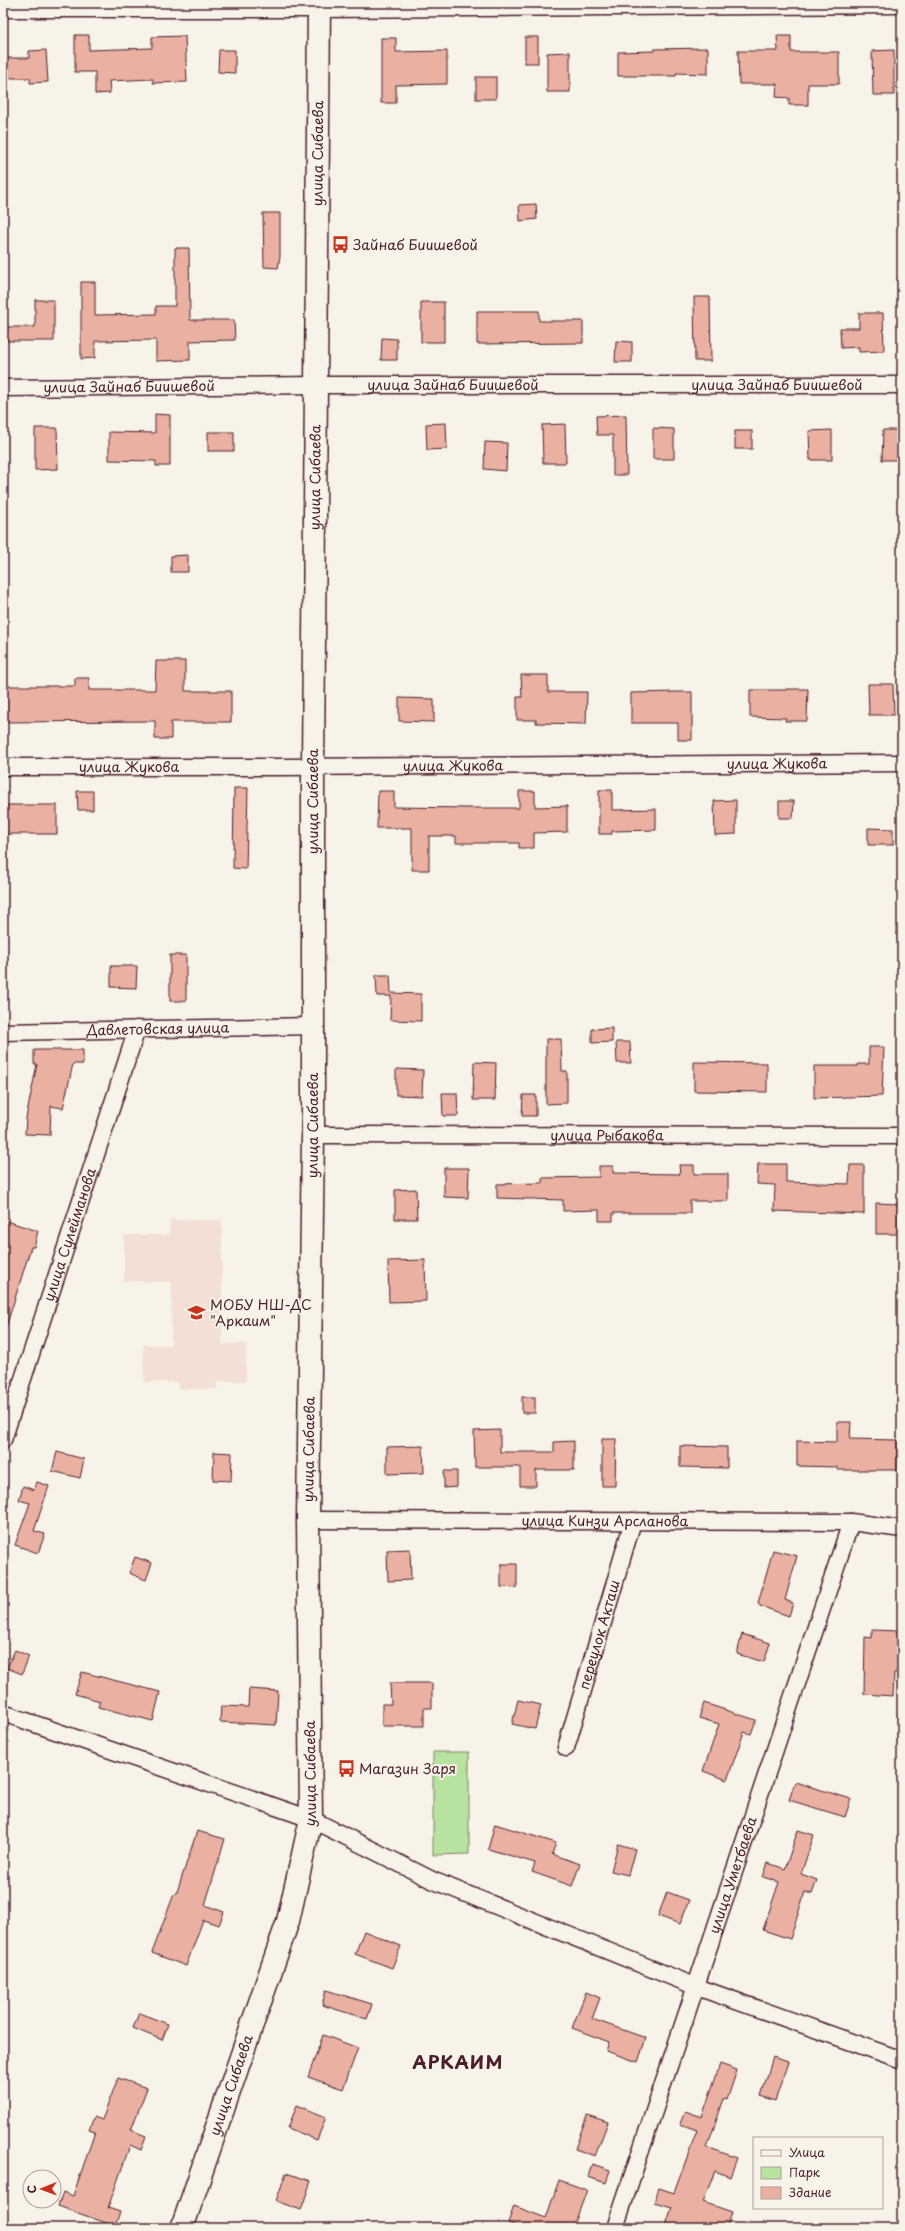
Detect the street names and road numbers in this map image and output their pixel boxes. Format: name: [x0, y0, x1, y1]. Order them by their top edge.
street label: улица Сибаева: [306, 100, 328, 206]
street label: улица Зайнаб Биишевой: [367, 374, 539, 395]
street label: улица Зайнаб Биишевой: [691, 374, 863, 395]
street label: улица Зайнаб Биишевой: [43, 375, 215, 398]
street label: улица Сибаева: [304, 424, 326, 530]
street label: улица Сибаева: [302, 748, 323, 854]
street label: улица Жукова: [727, 752, 828, 774]
street label: улица Жукова: [403, 755, 504, 776]
street label: улица Жукова: [79, 756, 180, 777]
street label: Давлетовская улица: [85, 1017, 230, 1040]
street label: улица Сибаева: [301, 1072, 323, 1178]
street label: улица Рыбакова: [550, 1124, 664, 1146]
street label: улица Сулейманова: [38, 1165, 101, 1304]
street label: улица Сибаева: [297, 1396, 320, 1502]
street label: улица Кинзи Арсланова: [522, 1510, 689, 1531]
street label: переулок Акташ: [573, 1578, 625, 1692]
street label: улица Сибаева: [299, 1720, 321, 1828]
street label: улица Уметбаева: [703, 1813, 762, 1936]
street label: улица Сибаева: [204, 2032, 258, 2138]

